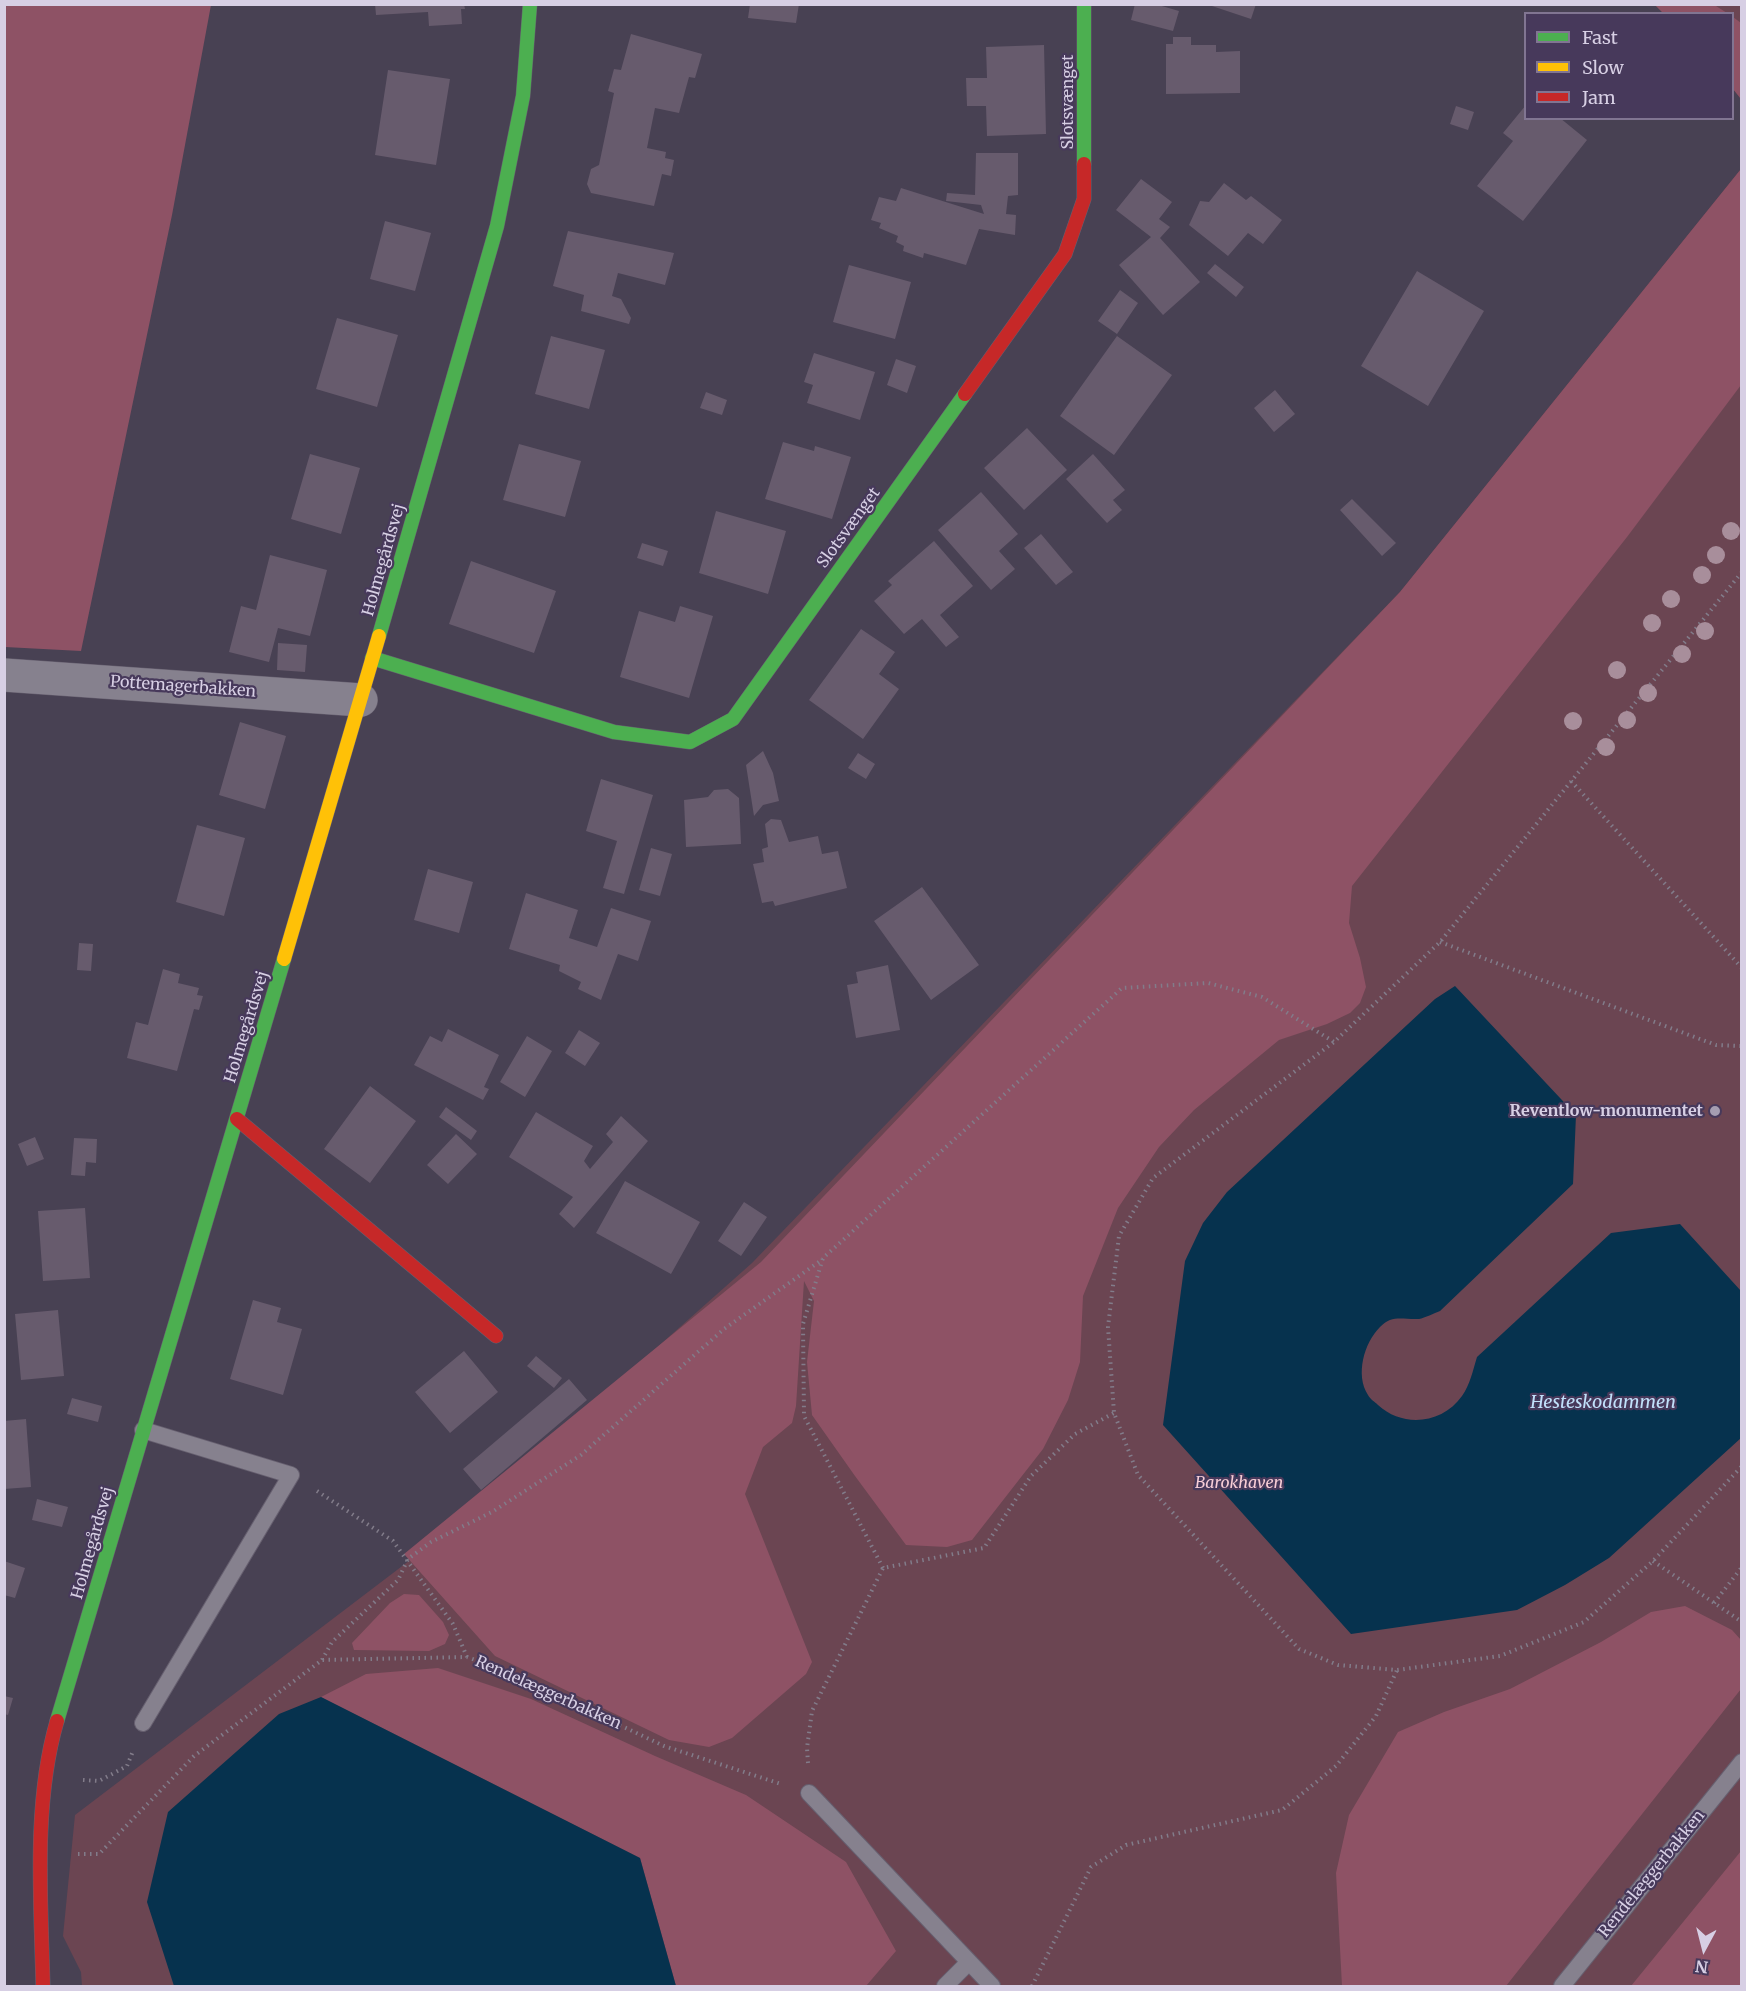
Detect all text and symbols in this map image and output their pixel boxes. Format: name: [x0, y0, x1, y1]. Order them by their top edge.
legend: [1524, 12, 1734, 120]
text: Fast: [1582, 26, 1618, 49]
street label: Slotsvænget: [1058, 55, 1078, 149]
text: Slow: [1582, 56, 1624, 79]
text: Jam: [1582, 86, 1616, 109]
street label: Slotsvænget: [813, 484, 885, 572]
street label: Holmegårdsvej: [359, 502, 409, 618]
street label: Pottemagerbakken: [109, 672, 257, 702]
street label: Holmegårdsvej: [221, 969, 273, 1085]
place label: Reventlow-monumentet: [1510, 1101, 1703, 1121]
marker: Reventlow-monumentet: [1708, 1104, 1722, 1118]
water label: Hesteskodammen: [1530, 1392, 1676, 1414]
park label: Barokhaven: [1195, 1473, 1283, 1493]
street label: Holmegårdsvej: [68, 1485, 118, 1601]
street label: Rendelæggerbakken: [472, 1652, 624, 1734]
street label: Rendelæggerbakken: [1595, 1806, 1709, 1942]
north arrow: [1674, 1919, 1734, 1979]
text: N: [1694, 1956, 1709, 1978]

